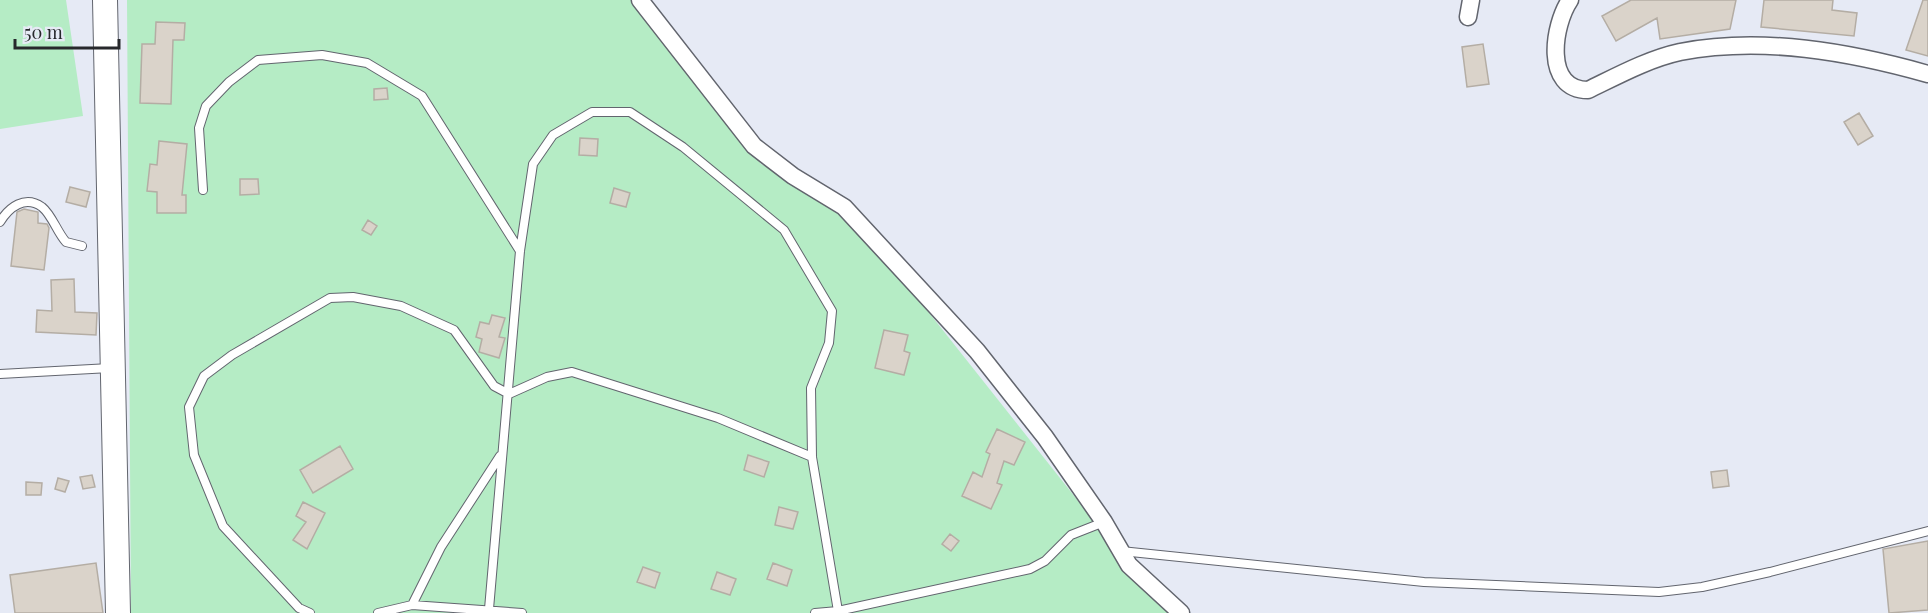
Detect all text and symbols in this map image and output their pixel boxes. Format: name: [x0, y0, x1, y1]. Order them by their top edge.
scale bar: [15, 12, 118, 50]
text: 50 m: [24, 20, 63, 44]

